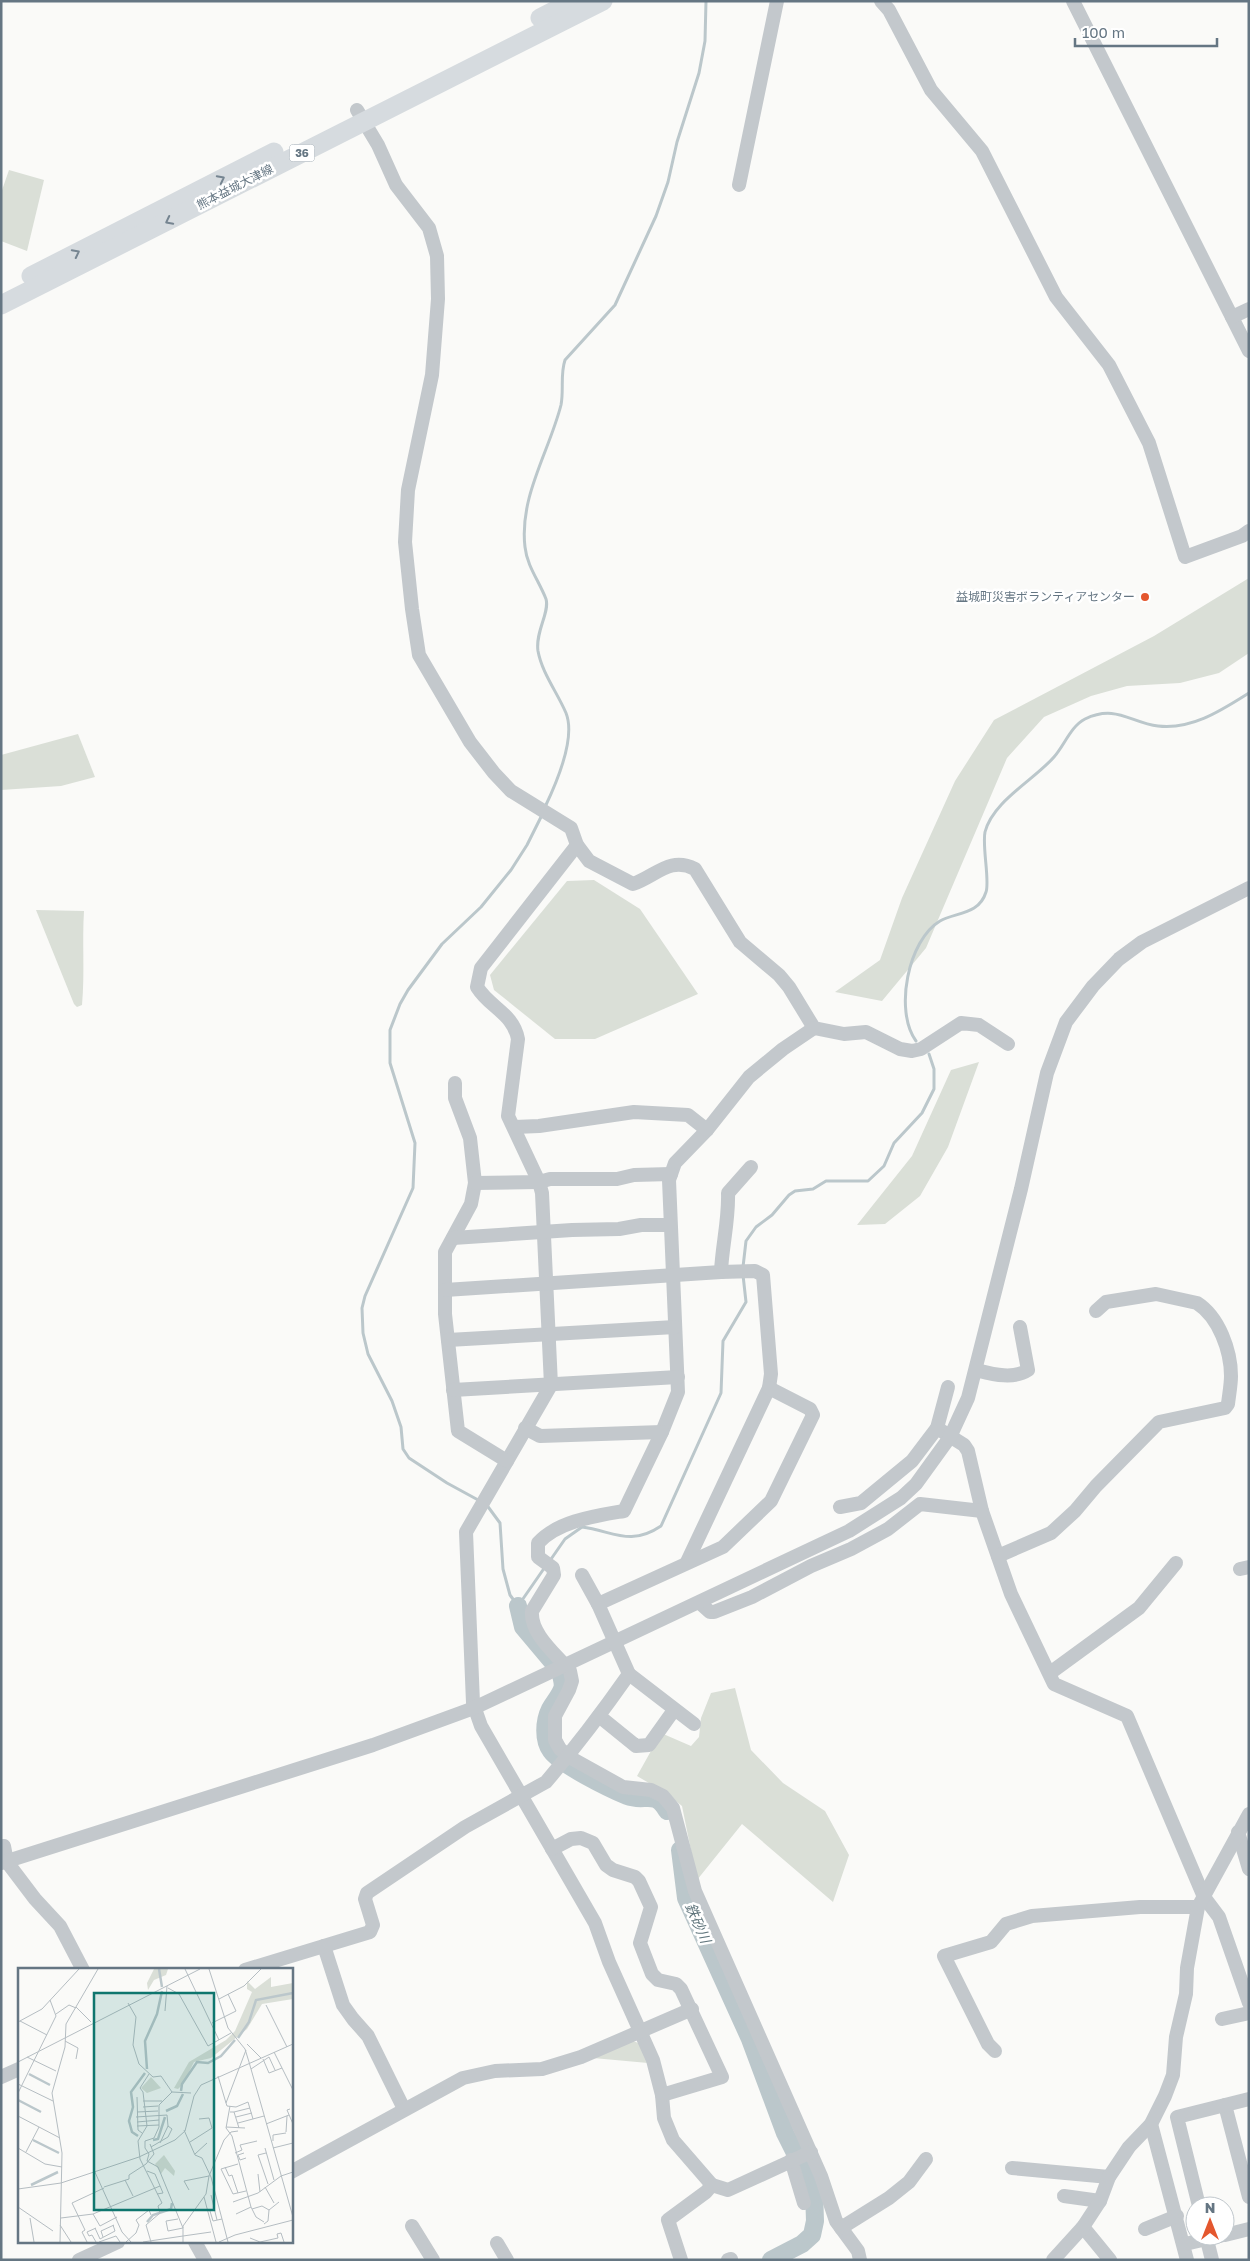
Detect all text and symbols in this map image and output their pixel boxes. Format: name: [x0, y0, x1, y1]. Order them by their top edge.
scale bar: [1075, 15, 1218, 47]
text: 100 m: [1082, 23, 1125, 41]
road number: 36: [290, 144, 314, 162]
street label: 熊本益城大津線: [194, 161, 276, 212]
one-way arrow: [215, 176, 224, 186]
one-way arrow: [165, 215, 174, 225]
one-way arrow: [71, 249, 80, 259]
place label: 益城町災害ボランティアセンター: [956, 589, 1135, 604]
marker: 益城町災害ボランティアセンター: [1139, 591, 1151, 603]
water label: 鉄砂川: [682, 1900, 716, 1947]
inset map: [18, 1968, 292, 2244]
north arrow: [1185, 2196, 1235, 2246]
text: N: [1205, 2199, 1215, 2216]

